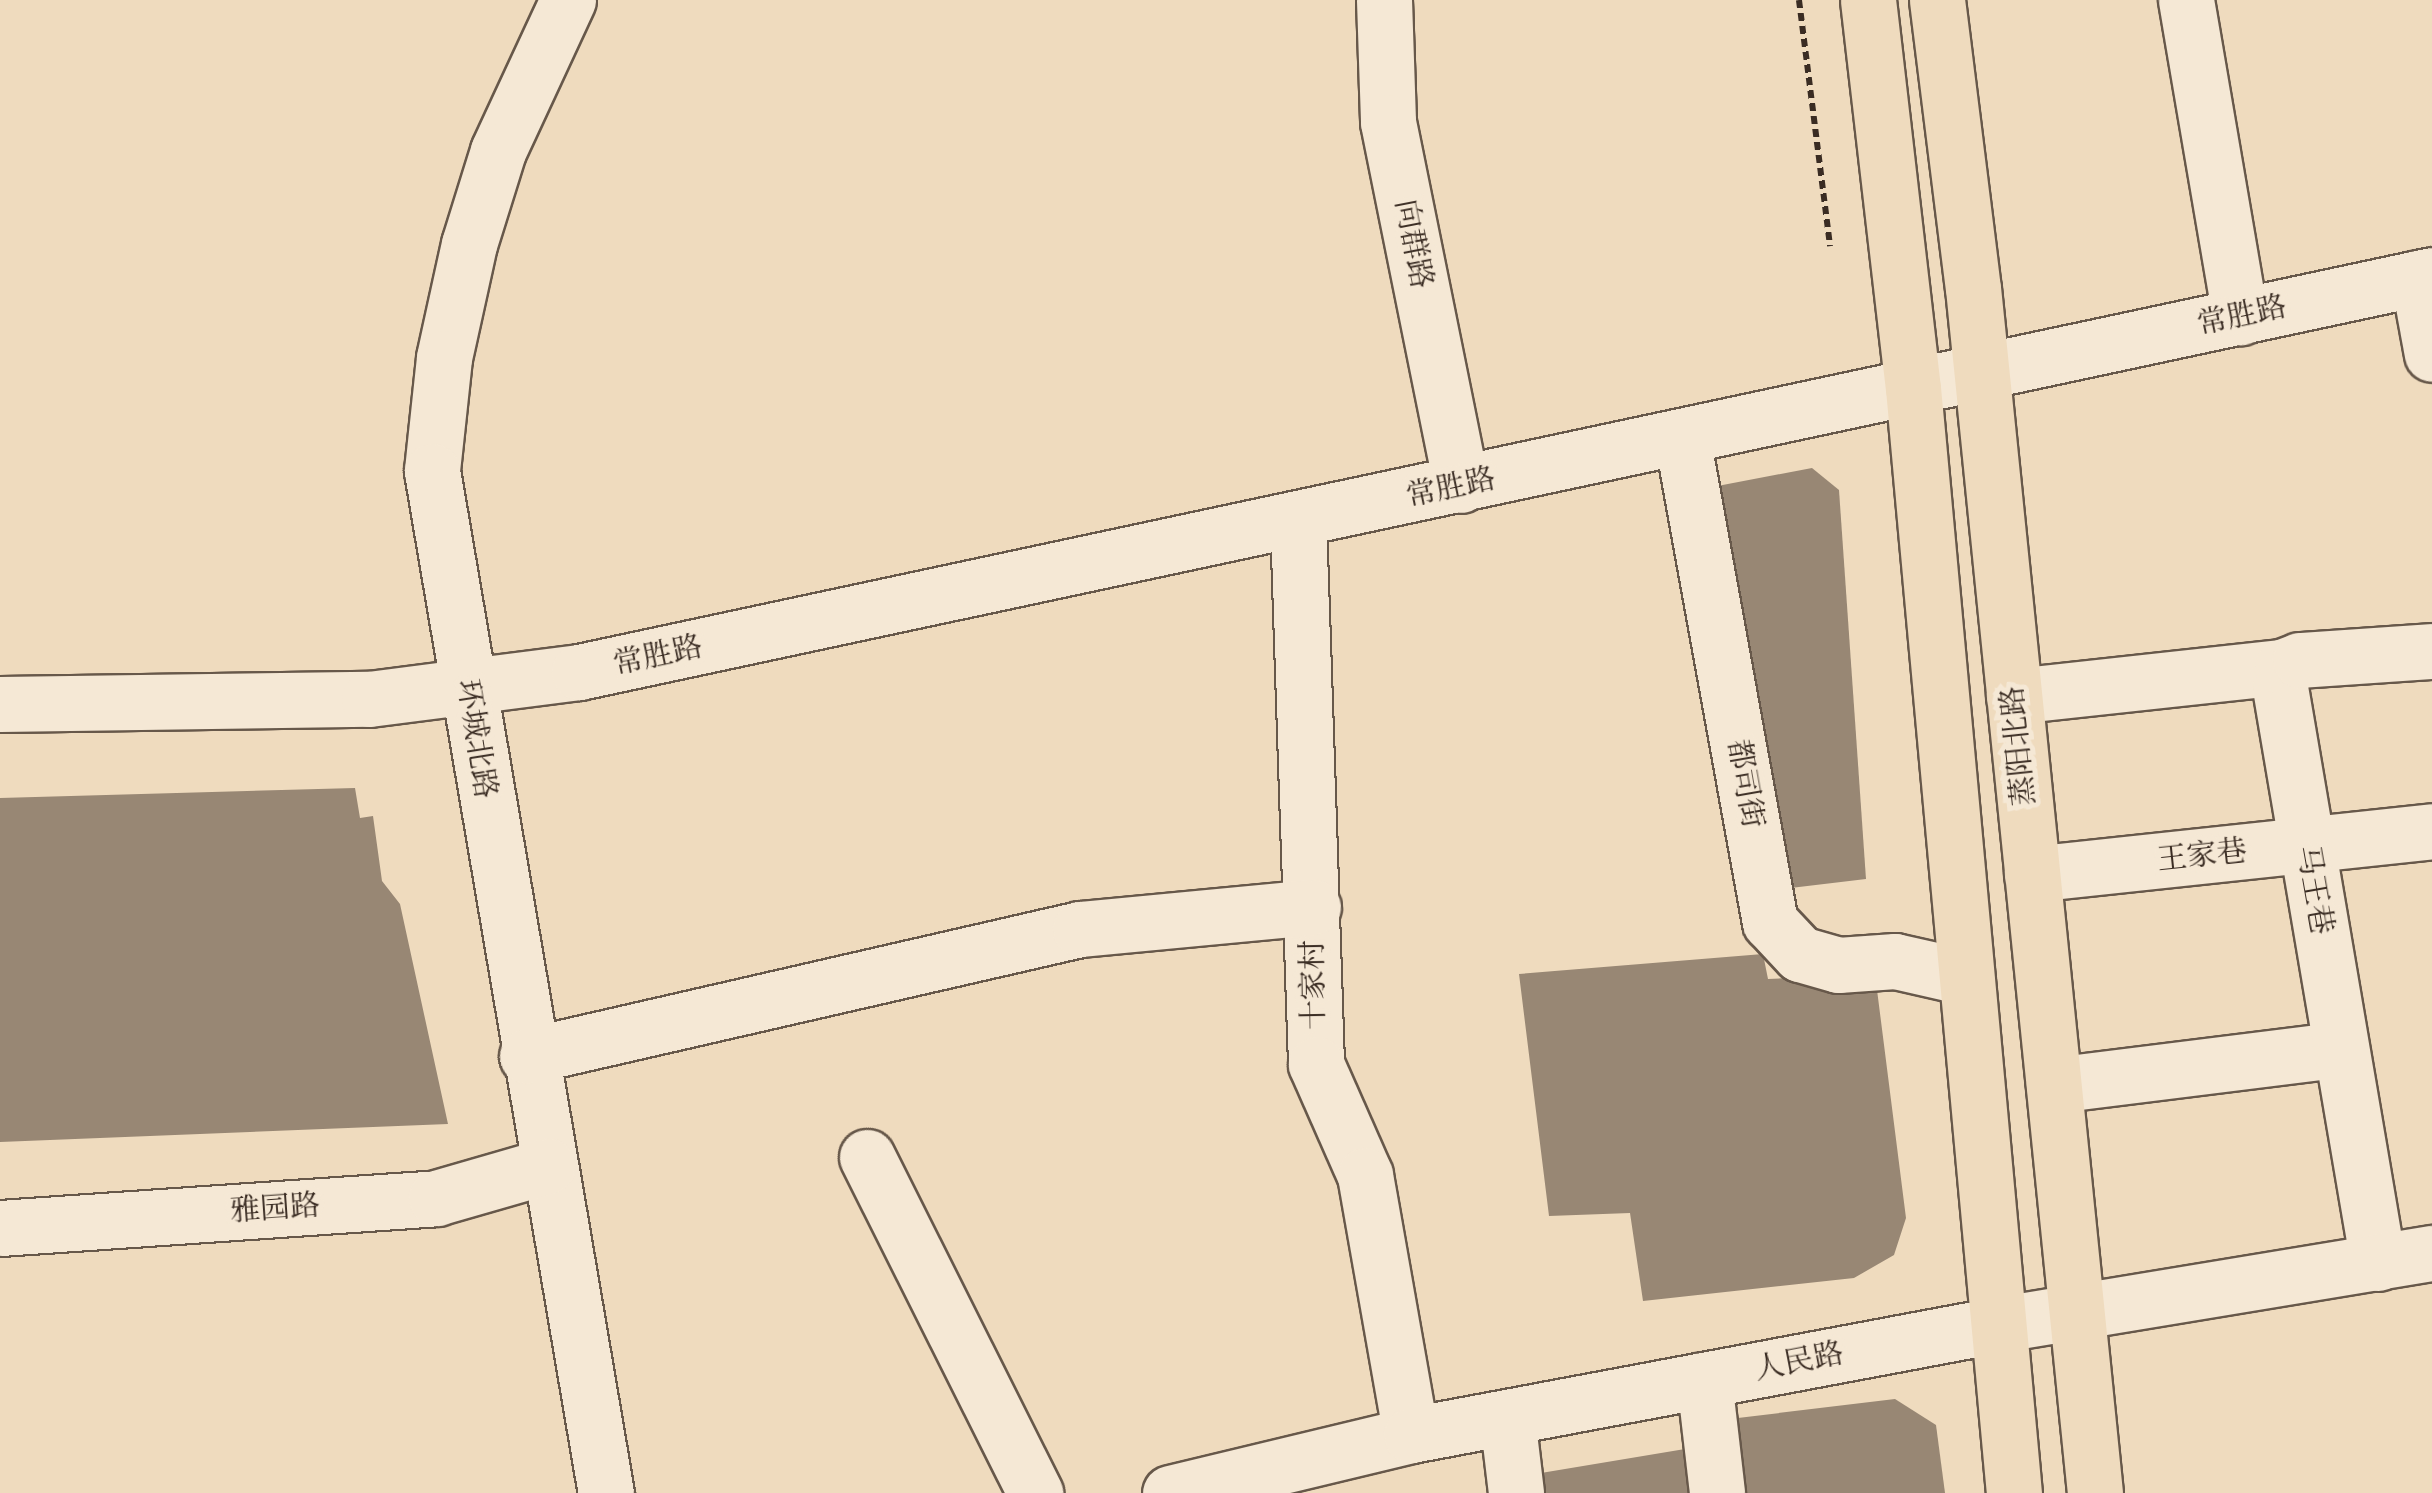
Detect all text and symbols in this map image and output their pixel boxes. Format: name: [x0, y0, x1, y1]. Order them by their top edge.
street label: 向群路: [1387, 196, 1439, 292]
street label: 常胜路: [2194, 289, 2290, 343]
street label: 常胜路: [1403, 461, 1499, 515]
street label: 常胜路: [610, 629, 706, 683]
street label: 环城北路: [449, 677, 503, 801]
street label: 蒸阳北路: [1995, 684, 2043, 808]
street label: 都司街: [1719, 737, 1771, 831]
street label: 王家巷: [2155, 833, 2249, 879]
street label: 马王巷: [2288, 843, 2340, 937]
street label: 十家村: [1295, 940, 1333, 1030]
street label: 雅园路: [229, 1188, 321, 1230]
street label: 人民路: [1751, 1336, 1847, 1388]

